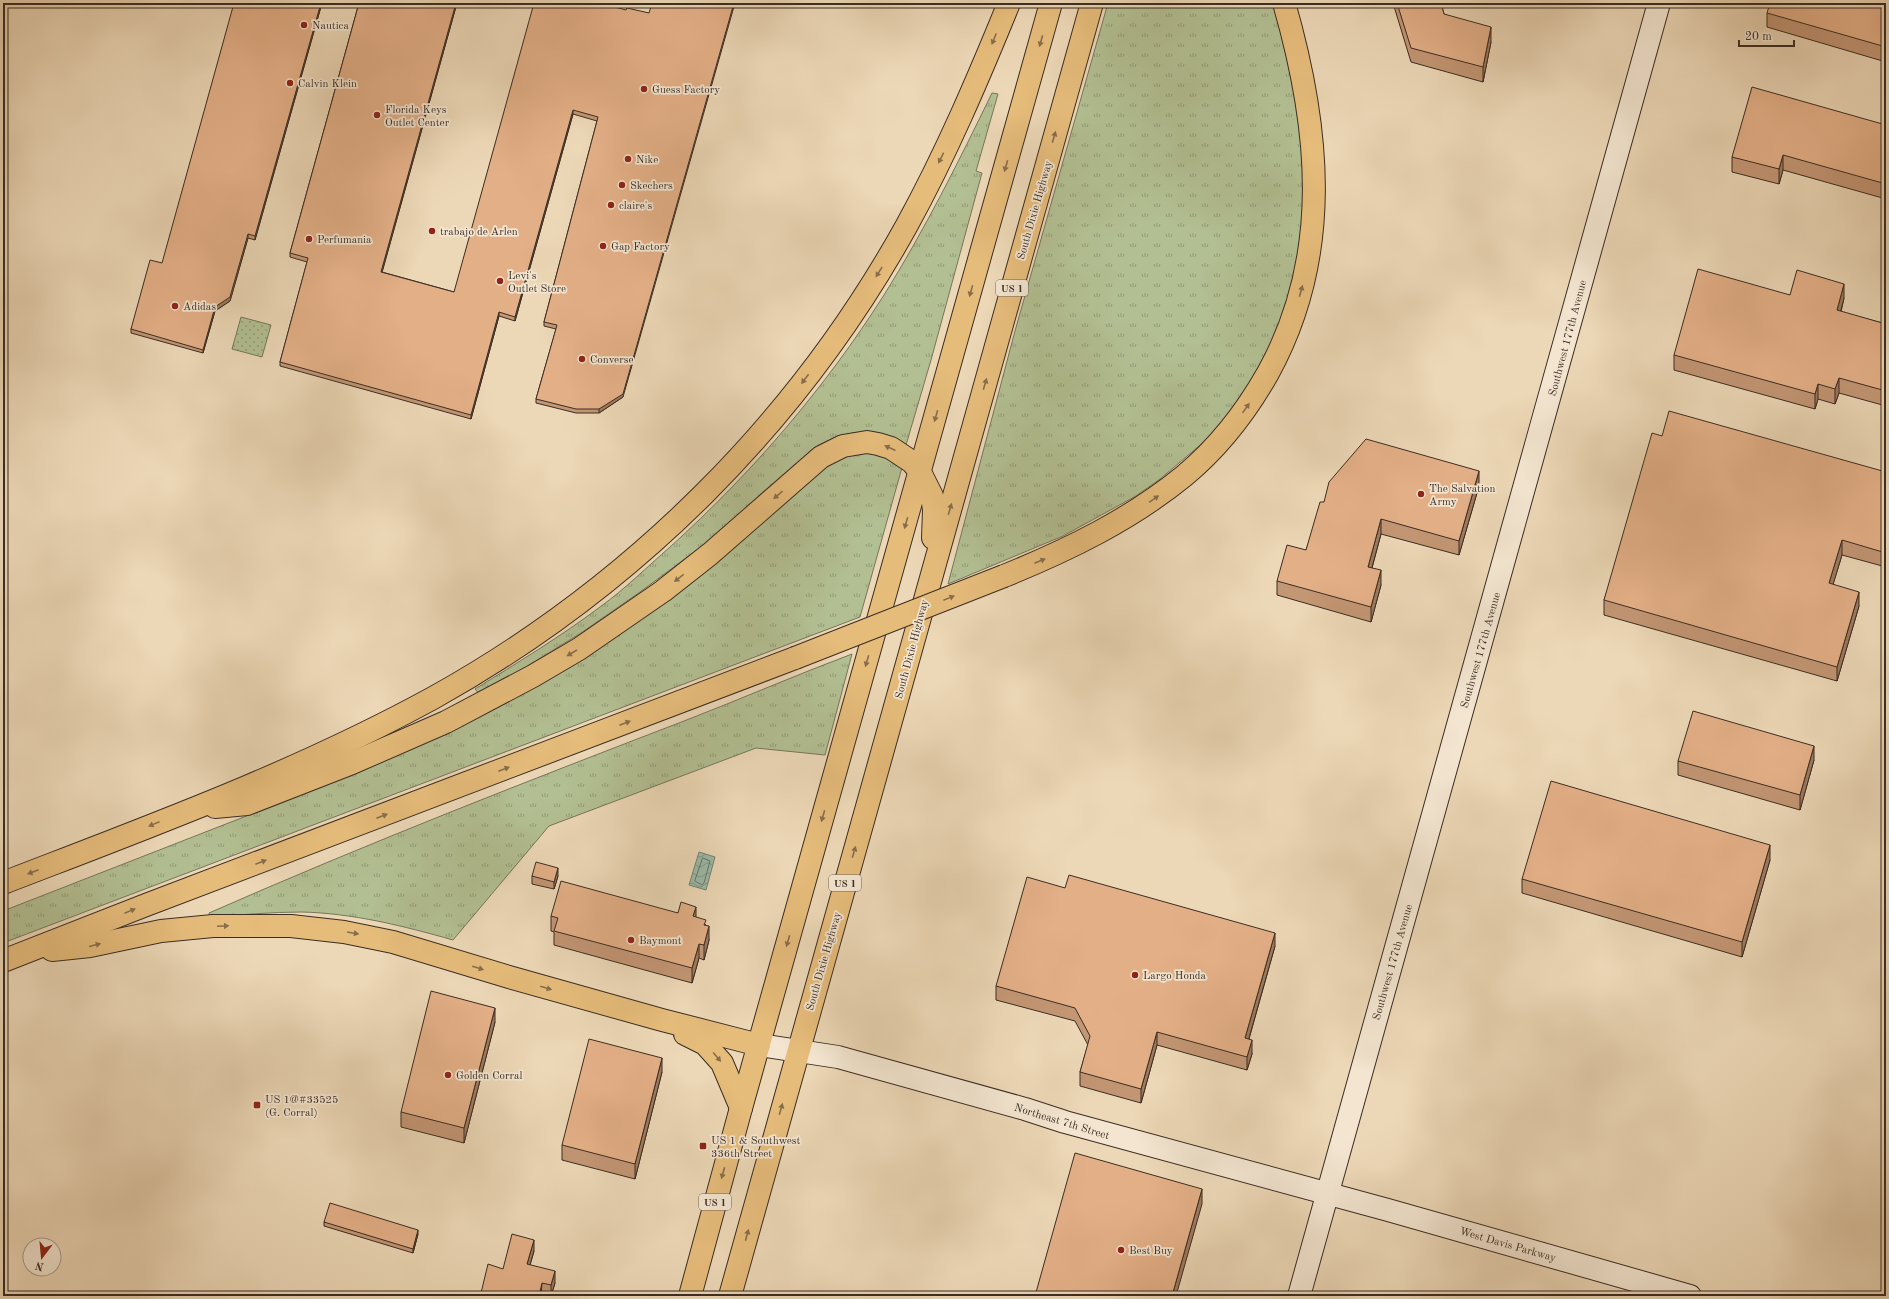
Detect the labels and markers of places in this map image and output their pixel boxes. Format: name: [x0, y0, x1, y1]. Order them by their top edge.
marker: Nautica: [299, 20, 309, 30]
place label: Nautica: [312, 21, 349, 32]
marker: Calvin Klein: [285, 78, 295, 88]
place label: Calvin Klein: [298, 79, 357, 90]
marker: Guess Factory: [639, 84, 649, 94]
place label: Guess Factory: [652, 85, 720, 96]
place label: Florida Keys Outlet Center: [385, 105, 450, 129]
marker: Florida Keys Outlet Center: [372, 110, 382, 120]
marker: Nike: [623, 154, 633, 164]
place label: Nike: [636, 155, 658, 166]
marker: Skechers: [617, 180, 627, 190]
place label: Skechers: [630, 181, 673, 192]
marker: claire's: [606, 200, 616, 210]
place label: claire's: [619, 201, 652, 212]
marker: trabajo de Arlen: [427, 226, 437, 236]
place label: trabajo de Arlen: [440, 227, 518, 238]
marker: Perfumania: [304, 234, 314, 244]
place label: Perfumania: [317, 235, 372, 246]
marker: Gap Factory: [598, 241, 608, 251]
place label: Gap Factory: [611, 242, 670, 253]
place label: Levi's Outlet Store: [508, 271, 566, 295]
marker: Levi's Outlet Store: [495, 276, 505, 286]
marker: Adidas: [170, 301, 180, 311]
place label: Adidas: [183, 302, 216, 313]
marker: Converse: [577, 354, 587, 364]
place label: Converse: [590, 355, 633, 366]
place label: The Salvation Army: [1429, 484, 1495, 508]
marker: The Salvation Army: [1416, 489, 1426, 499]
marker: Baymont: [626, 935, 636, 945]
place label: Baymont: [639, 936, 682, 947]
marker: Largo Honda: [1130, 970, 1140, 980]
place label: Largo Honda: [1143, 971, 1207, 982]
marker: Golden Corral: [443, 1070, 453, 1080]
place label: Golden Corral: [456, 1071, 522, 1082]
place label: US 1@#33525 (G. Corral): [265, 1095, 338, 1119]
marker: US 1@#33525 (G. Corral): [252, 1100, 262, 1110]
place label: US 1 & Southwest 336th Street: [711, 1136, 800, 1160]
marker: US 1 & Southwest 336th Street: [698, 1141, 708, 1151]
marker: Best Buy: [1116, 1245, 1126, 1255]
place label: Best Buy: [1129, 1246, 1173, 1257]

